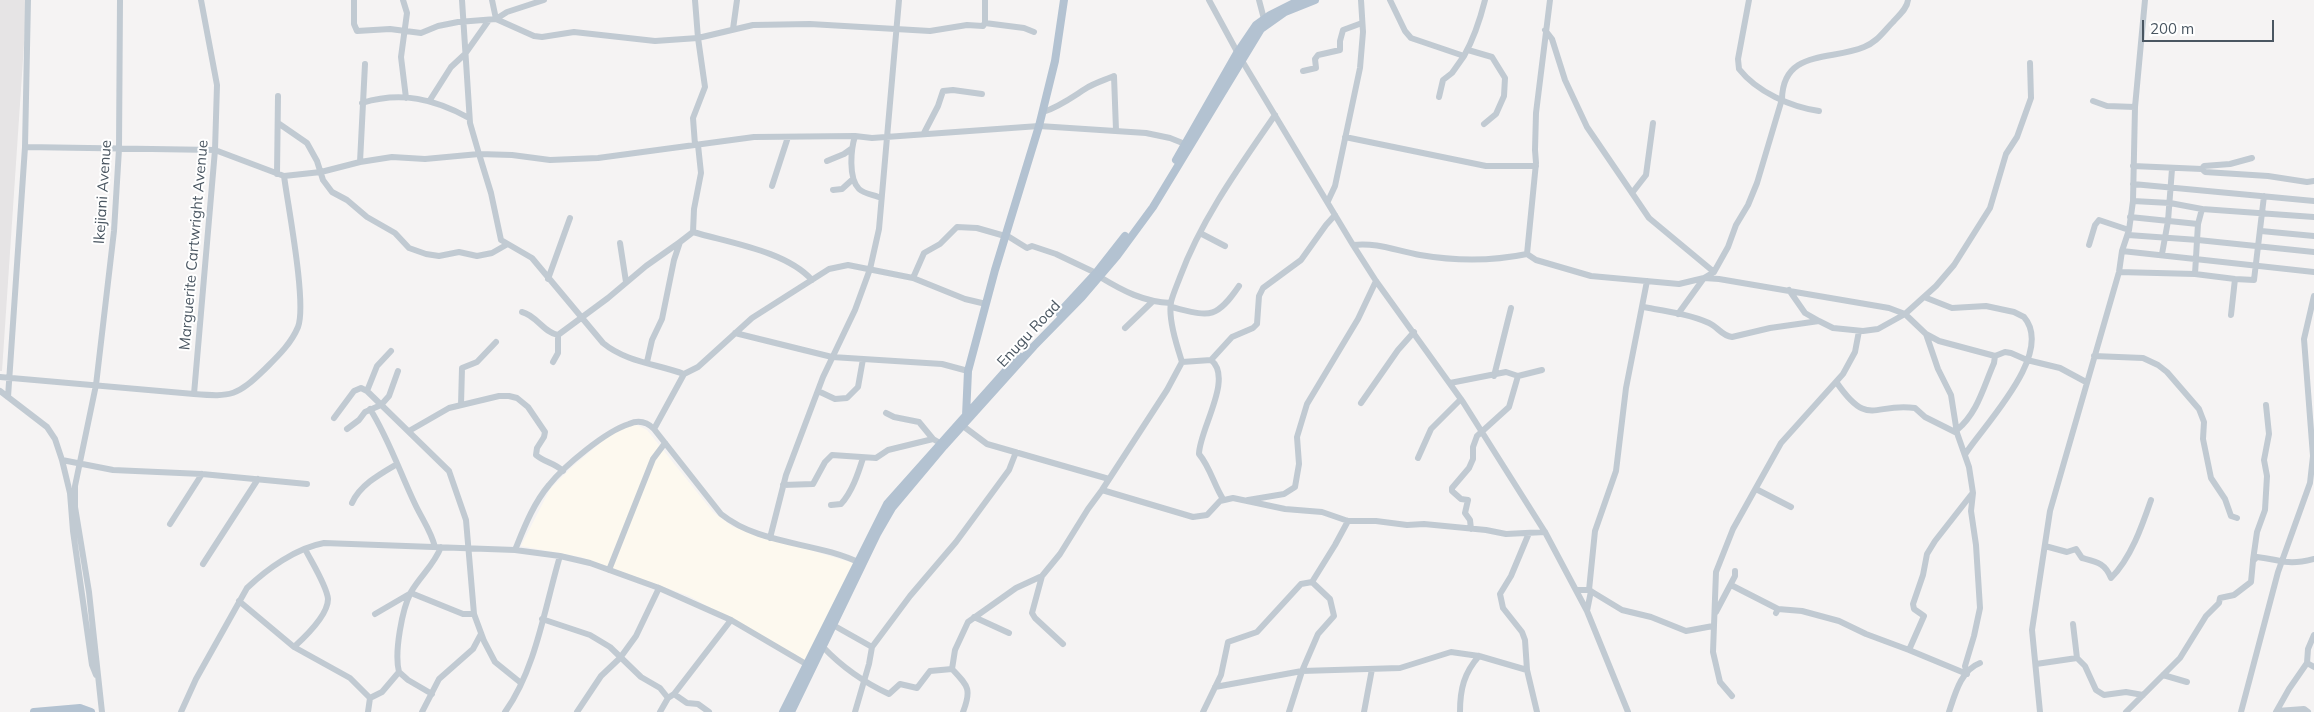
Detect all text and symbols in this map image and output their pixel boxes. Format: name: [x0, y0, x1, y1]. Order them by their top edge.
scale bar: [2144, 10, 2276, 42]
text: 200 m: [2150, 19, 2194, 38]
street label: Ikejiani Avenue: [90, 139, 116, 245]
street label: Marguerite Cartwright Avenue: [176, 139, 212, 351]
street label: Enugu Road: [994, 297, 1064, 371]

